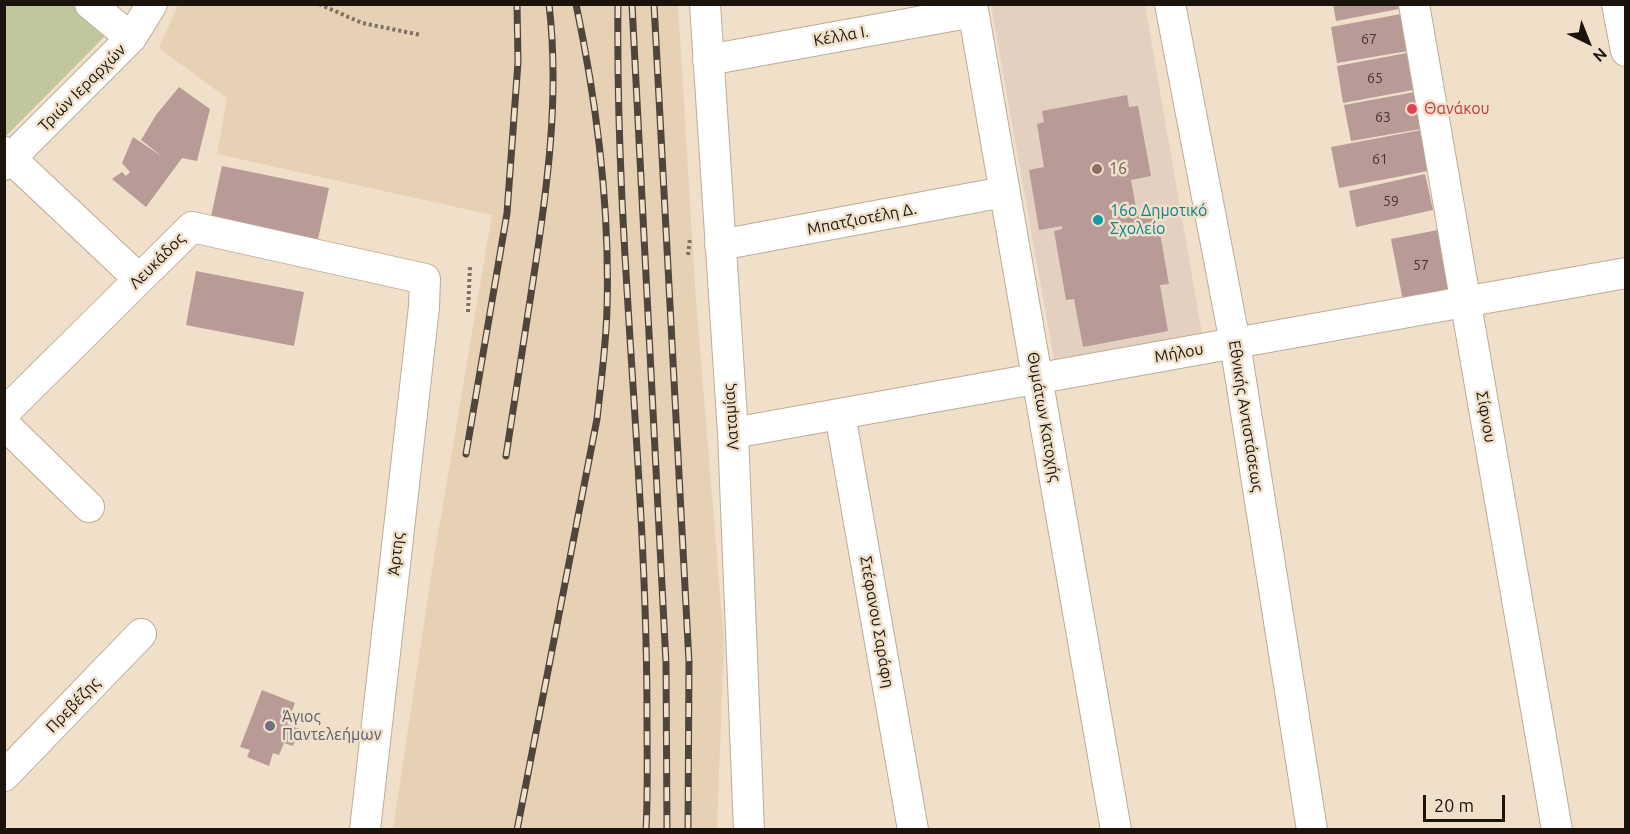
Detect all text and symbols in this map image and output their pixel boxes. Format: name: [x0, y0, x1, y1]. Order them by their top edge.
north arrow: [1558, 12, 1618, 72]
street label: Κέλλα Ι.: [812, 22, 870, 50]
house number: 67: [1361, 31, 1377, 47]
street label: Τριών Ιεραρχών: [34, 40, 130, 136]
text: N: [1590, 45, 1611, 66]
house number: 65: [1367, 70, 1383, 86]
place label: Θανάκου: [1424, 99, 1490, 119]
marker: Θανάκου: [1405, 102, 1419, 116]
house number: 63: [1375, 109, 1391, 125]
house number: 61: [1372, 151, 1388, 167]
place label: 16: [1109, 159, 1127, 179]
marker: 16: [1090, 162, 1104, 176]
house number: 59: [1383, 193, 1399, 209]
street label: Μπατζιοτέλη Δ.: [806, 199, 918, 239]
place label: 16o Δημοτικό Σχολείο: [1110, 201, 1207, 239]
marker: 16o Δημοτικό Σχολείο: [1091, 213, 1105, 227]
street label: Λευκάδος: [125, 229, 189, 293]
house number: 57: [1413, 257, 1429, 273]
street label: Μήλου: [1153, 339, 1205, 367]
street label: Εθνικής Αντιστάσεως: [1225, 339, 1267, 493]
street label: Θυμάτων Κατοχής: [1023, 350, 1065, 484]
street label: Λαταμίας: [719, 383, 743, 451]
street label: Σίφνου: [1472, 390, 1500, 444]
street label: Άρτης: [384, 532, 408, 576]
street label: Στέφανου Σαράφη: [856, 554, 898, 690]
street label: Πρεβέζης: [42, 673, 104, 737]
place label: Άγιος Παντελεήμων: [282, 707, 381, 745]
marker: Άγιος Παντελεήμων: [263, 719, 277, 733]
scale bar: [1426, 783, 1508, 821]
text: 20 m: [1434, 795, 1474, 815]

